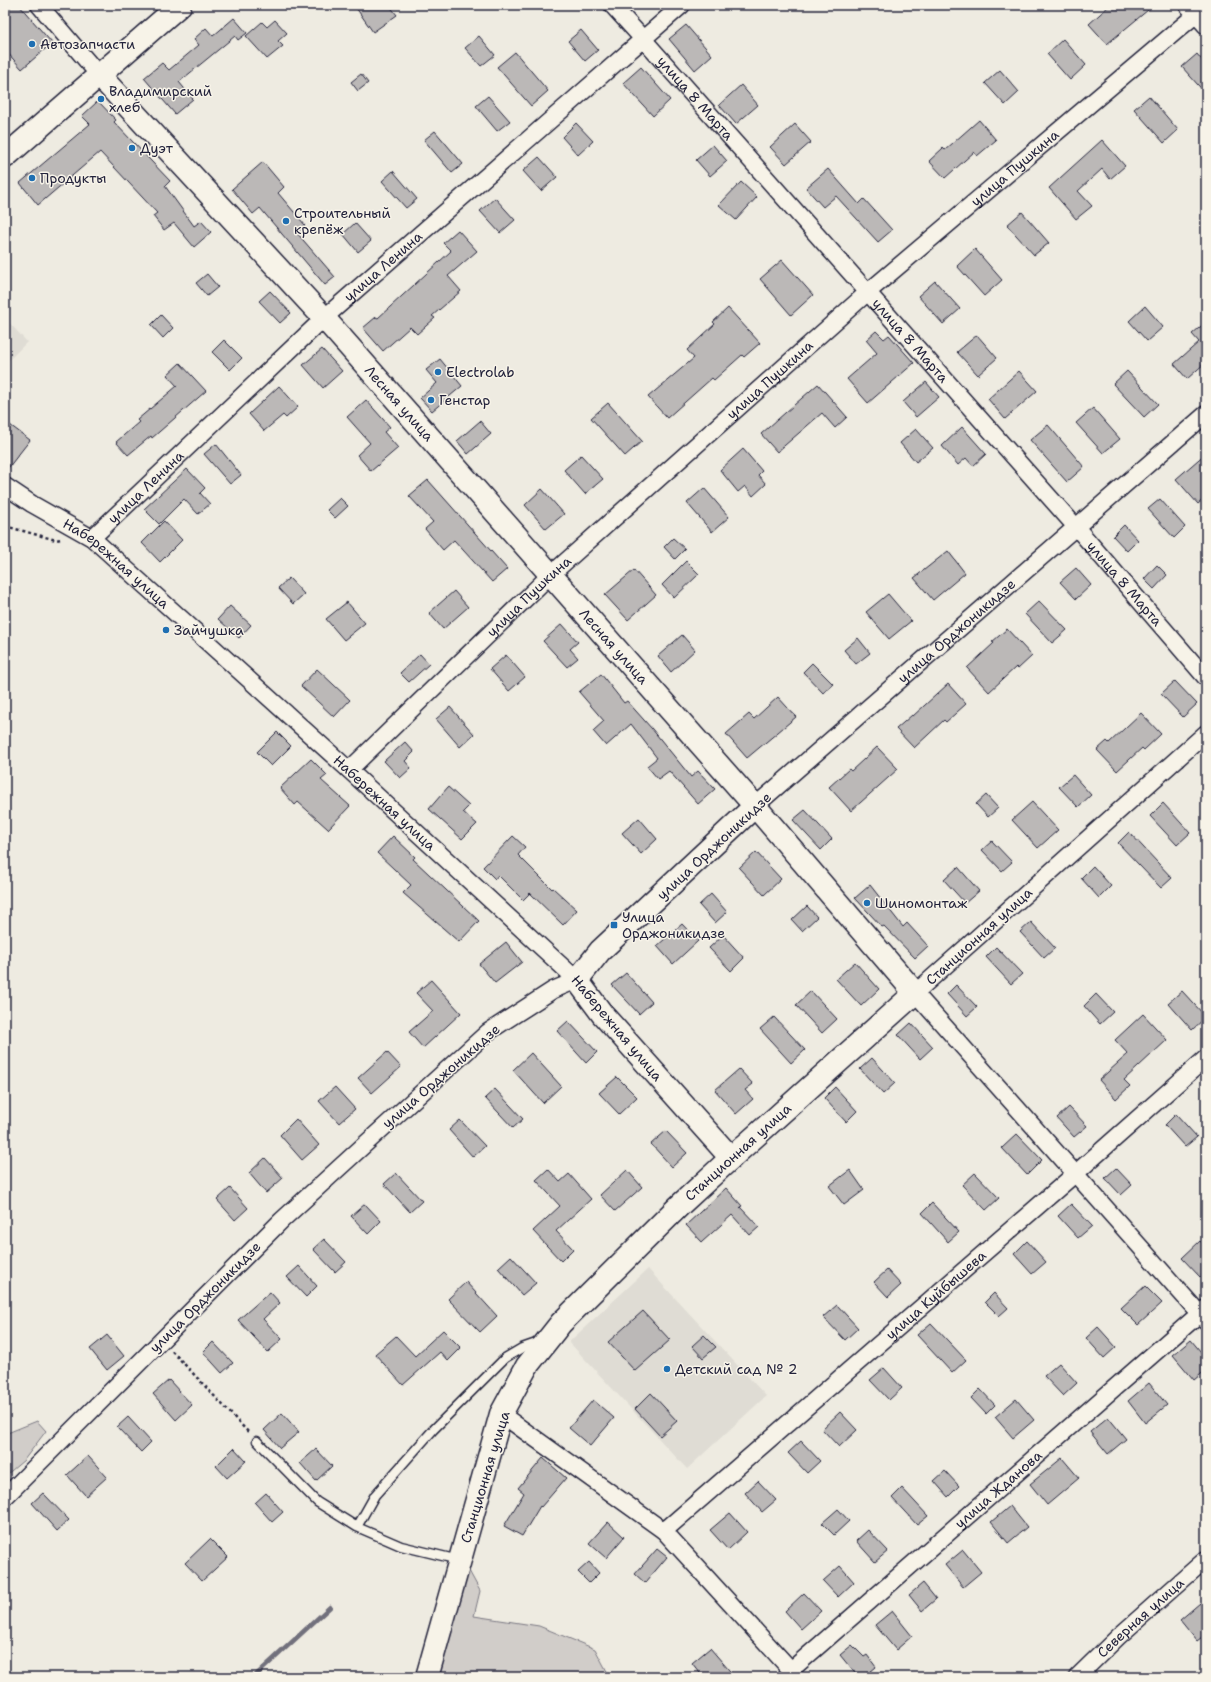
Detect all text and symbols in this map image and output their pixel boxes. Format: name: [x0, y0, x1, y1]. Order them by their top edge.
place label: Автозапчасти: [40, 35, 135, 53]
marker: Автозапчасти: [27, 39, 37, 49]
street label: улица 8 Марта: [653, 52, 738, 144]
place label: Владимирский хлеб: [109, 82, 212, 116]
marker: Владимирский хлеб: [96, 94, 106, 104]
street label: улица Пушкина: [967, 125, 1063, 210]
place label: Дуэт: [140, 139, 174, 157]
marker: Дуэт: [127, 143, 137, 153]
place label: Продукты: [40, 169, 107, 187]
marker: Продукты: [27, 173, 37, 183]
place label: Строительный крепёж: [294, 204, 391, 238]
marker: Строительный крепёж: [281, 216, 291, 226]
street label: улица Ленина: [340, 227, 426, 306]
street label: улица 8 Марта: [868, 295, 953, 387]
street label: улица Пушкина: [723, 336, 817, 423]
street label: Лесная улица: [361, 362, 438, 445]
place label: Electrolab: [446, 363, 515, 381]
marker: Electrolab: [433, 367, 443, 377]
place label: Генстар: [439, 391, 491, 409]
marker: Генстар: [426, 395, 436, 405]
street label: улица Ленина: [104, 447, 188, 527]
street label: Набережная улица: [60, 514, 173, 613]
street label: улица 8 Марта: [1083, 537, 1166, 630]
street label: улица Пушкина: [483, 552, 575, 641]
street label: улица Орджоникидзе: [894, 575, 1019, 687]
street label: Лесная улица: [575, 604, 652, 688]
place label: Зайчушка: [174, 621, 244, 639]
marker: Зайчушка: [161, 625, 171, 635]
street label: Набережная улица: [330, 751, 440, 855]
street label: улица Орджоникидзе: [653, 788, 775, 904]
street label: Станционная улица: [922, 883, 1036, 989]
place label: Шиномонтаж: [875, 894, 968, 912]
marker: Шиномонтаж: [862, 898, 872, 908]
place label: Улица Орджоникидзе: [622, 908, 725, 942]
marker: Улица Орджоникидзе: [609, 920, 619, 930]
street label: Набережная улица: [567, 971, 667, 1085]
street label: улица Орджоникидзе: [378, 1020, 504, 1132]
street label: Станционная улица: [681, 1099, 795, 1205]
street label: улица Орджоникидзе: [146, 1237, 265, 1356]
street label: улица Куйбышева: [882, 1246, 990, 1343]
place label: Детский сад № 2: [675, 1360, 798, 1378]
marker: Детский сад № 2: [662, 1364, 672, 1374]
street label: Станционная улица: [456, 1408, 514, 1545]
street label: улица Жданова: [951, 1446, 1046, 1532]
street label: Северная улица: [1093, 1574, 1188, 1661]

